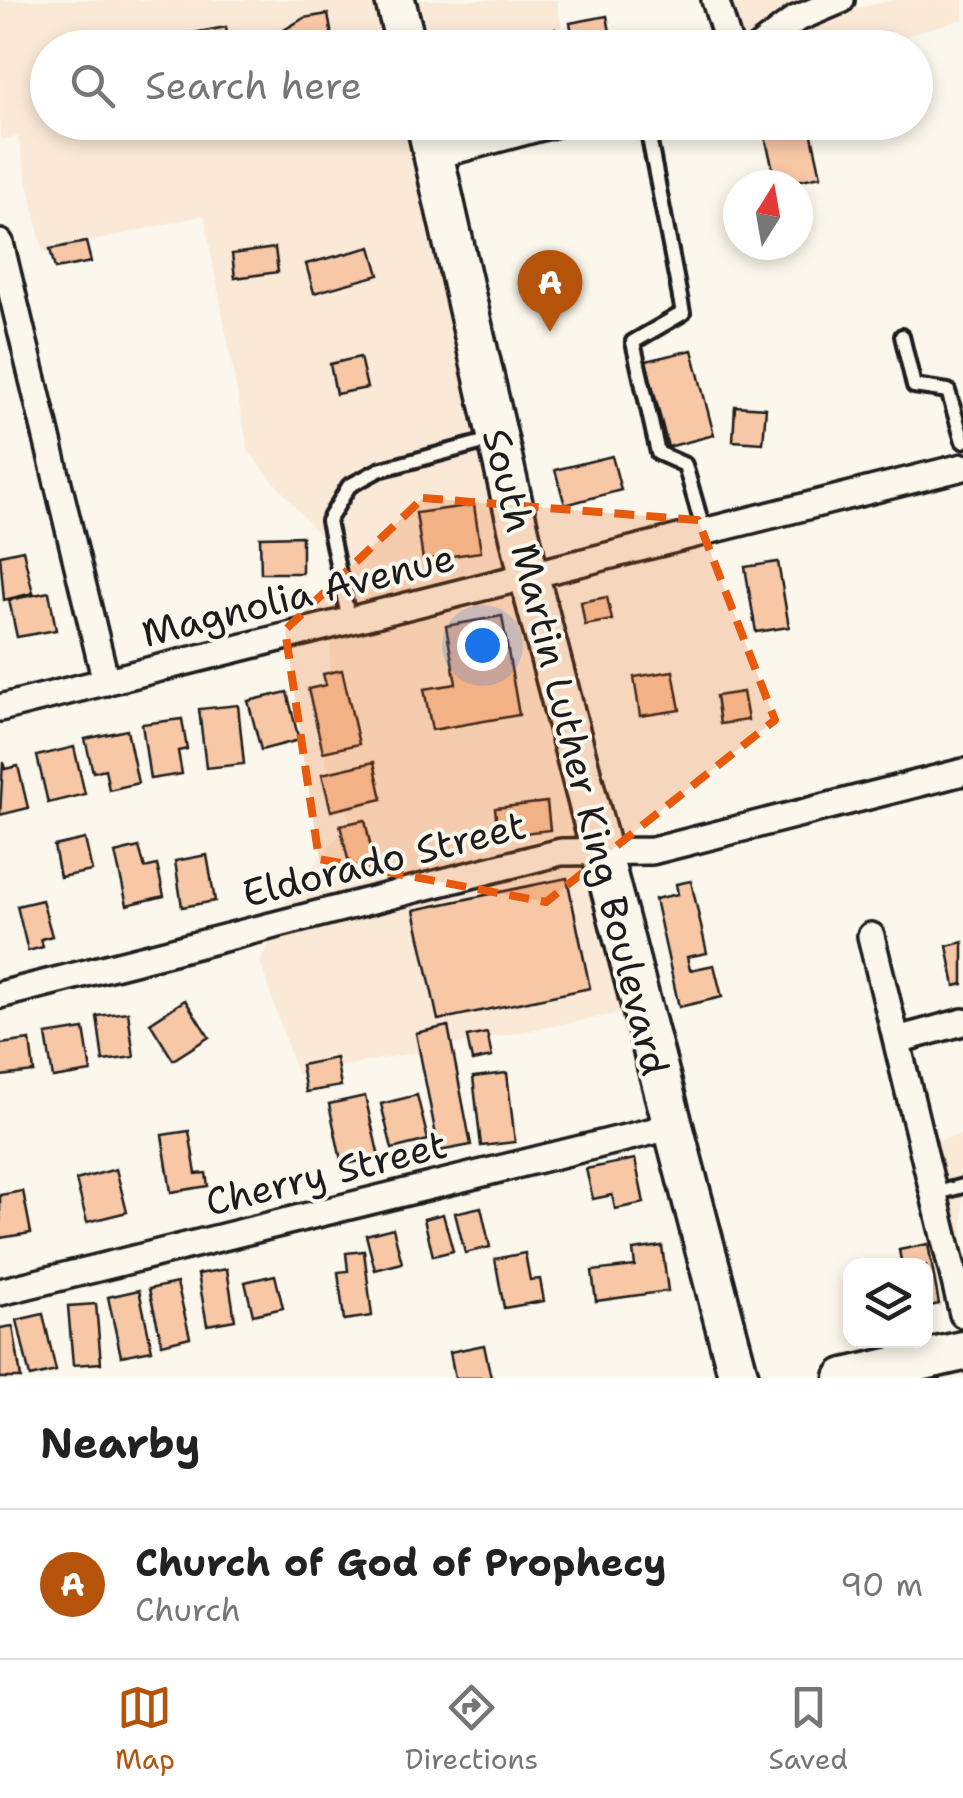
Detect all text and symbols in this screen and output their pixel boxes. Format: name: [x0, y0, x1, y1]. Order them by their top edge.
search box: [30, 30, 933, 140]
icon: search: [65, 58, 120, 113]
text: Search here: [145, 60, 362, 111]
north arrow: [723, 170, 813, 260]
pin: A: [518, 250, 582, 332]
street label: South Martin Luther King Boulevard: [471, 423, 681, 1081]
street label: Magnolia Avenue: [136, 531, 460, 659]
your location: [457, 620, 508, 671]
street label: Eldorado Street: [237, 799, 531, 919]
street label: Cherry Street: [200, 1118, 452, 1228]
map controls: [843, 1258, 933, 1348]
button: layers: [843, 1258, 933, 1348]
text: Nearby: [40, 1415, 200, 1471]
text: Church of God of Prophecy: [135, 1537, 667, 1588]
text: A: [60, 1563, 85, 1606]
text: 90 m: [840, 1563, 923, 1606]
text: Church: [135, 1588, 241, 1631]
tab: Map: [115, 1680, 175, 1778]
tab: Directions: [405, 1680, 538, 1778]
tab: Saved: [768, 1680, 848, 1778]

